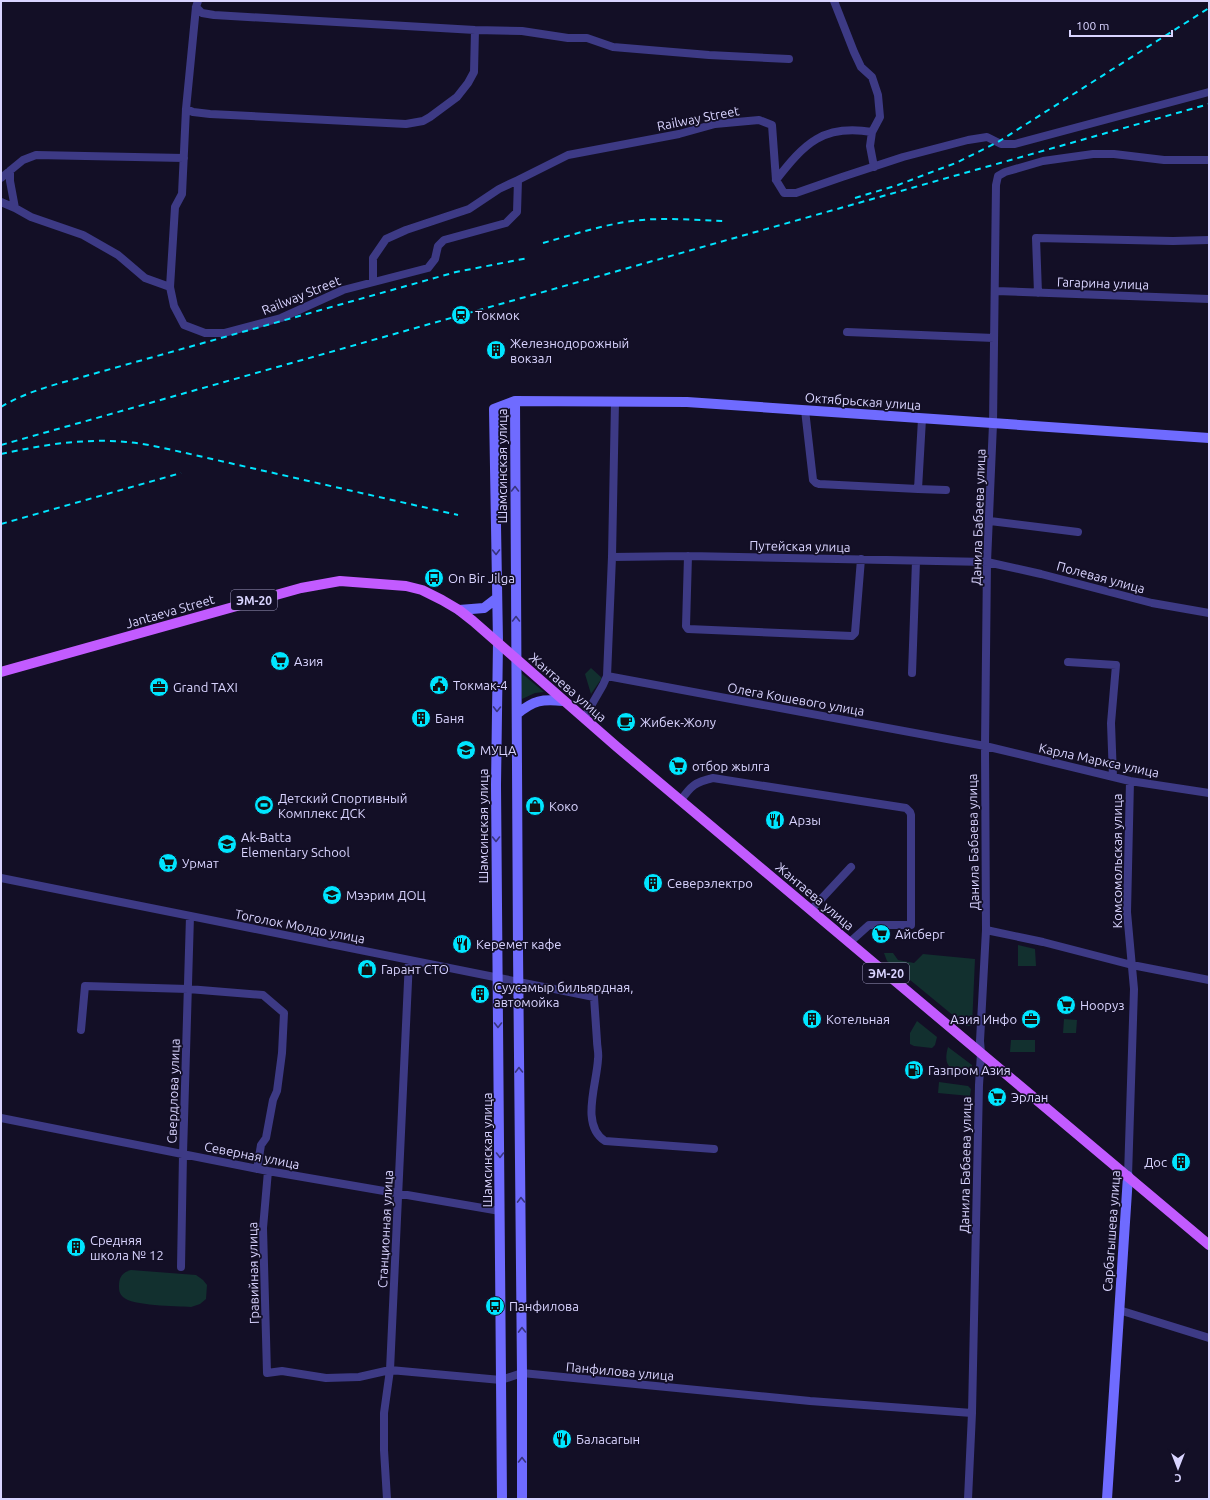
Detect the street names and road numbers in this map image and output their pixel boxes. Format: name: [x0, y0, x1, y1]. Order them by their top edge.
street label: Railway Street: [656, 103, 740, 133]
street label: Railway Street: [260, 273, 342, 317]
street label: Гагарина улица: [1057, 274, 1149, 292]
street label: Октябрьская улица: [804, 390, 922, 412]
street label: Шамсинская улица: [495, 408, 509, 524]
street label: Данила Бабаева улица: [969, 448, 987, 586]
street label: Путейская улица: [749, 538, 851, 554]
street label: Полевая улица: [1055, 558, 1147, 596]
road number: ЭМ-20: [231, 590, 277, 610]
street label: Jantaeva Street: [124, 592, 216, 630]
street label: Жантаева улица: [527, 650, 609, 724]
street label: Олега Кошевого улица: [726, 680, 866, 718]
street label: Карла Маркса улица: [1037, 740, 1161, 780]
street label: Шамсинская улица: [476, 768, 490, 884]
street label: Данила Бабаева улица: [965, 773, 981, 911]
street label: Комсомольская улица: [1110, 794, 1124, 928]
street label: Жантаева улица: [773, 859, 857, 933]
street label: Тоголок Молдо улица: [234, 907, 366, 945]
road number: ЭМ-20: [863, 963, 909, 983]
street label: Свердлова улица: [164, 1038, 182, 1144]
street label: Шамсинская улица: [480, 1092, 494, 1208]
street label: Данила Бабаева улица: [957, 1096, 973, 1234]
street label: Северная улица: [203, 1139, 301, 1171]
street label: Станционная улица: [375, 1170, 395, 1288]
street label: Сарбагышева улица: [1100, 1170, 1122, 1292]
street label: Гравийная улица: [245, 1222, 261, 1324]
street label: Панфилова улица: [565, 1359, 675, 1383]

